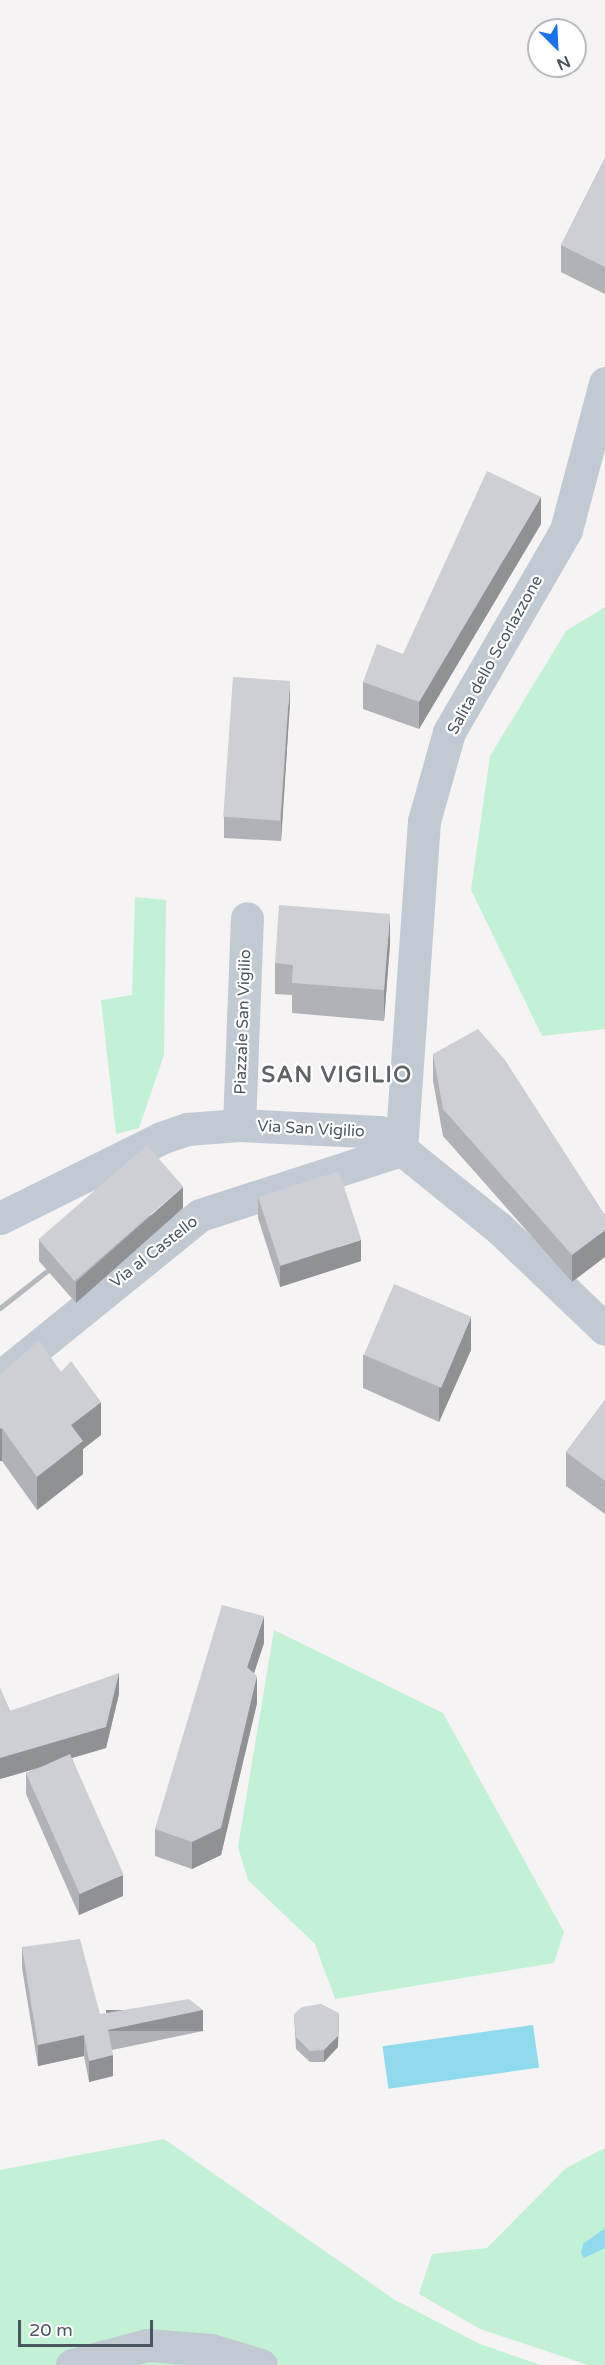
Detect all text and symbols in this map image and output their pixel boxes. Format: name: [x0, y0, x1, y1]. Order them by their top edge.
north arrow: [527, 18, 587, 78]
text: N: [554, 51, 573, 74]
street label: Salita dello Scorlazzone: [443, 572, 547, 738]
street label: Piazzale San Vigilio: [231, 949, 255, 1095]
district label: SAN VIGILIO: [261, 1063, 413, 1089]
street label: Via San Vigilio: [257, 1117, 365, 1141]
street label: Via al Castello: [106, 1212, 202, 1292]
scale bar: [21, 2308, 156, 2346]
text: 20 m: [29, 2319, 73, 2341]

